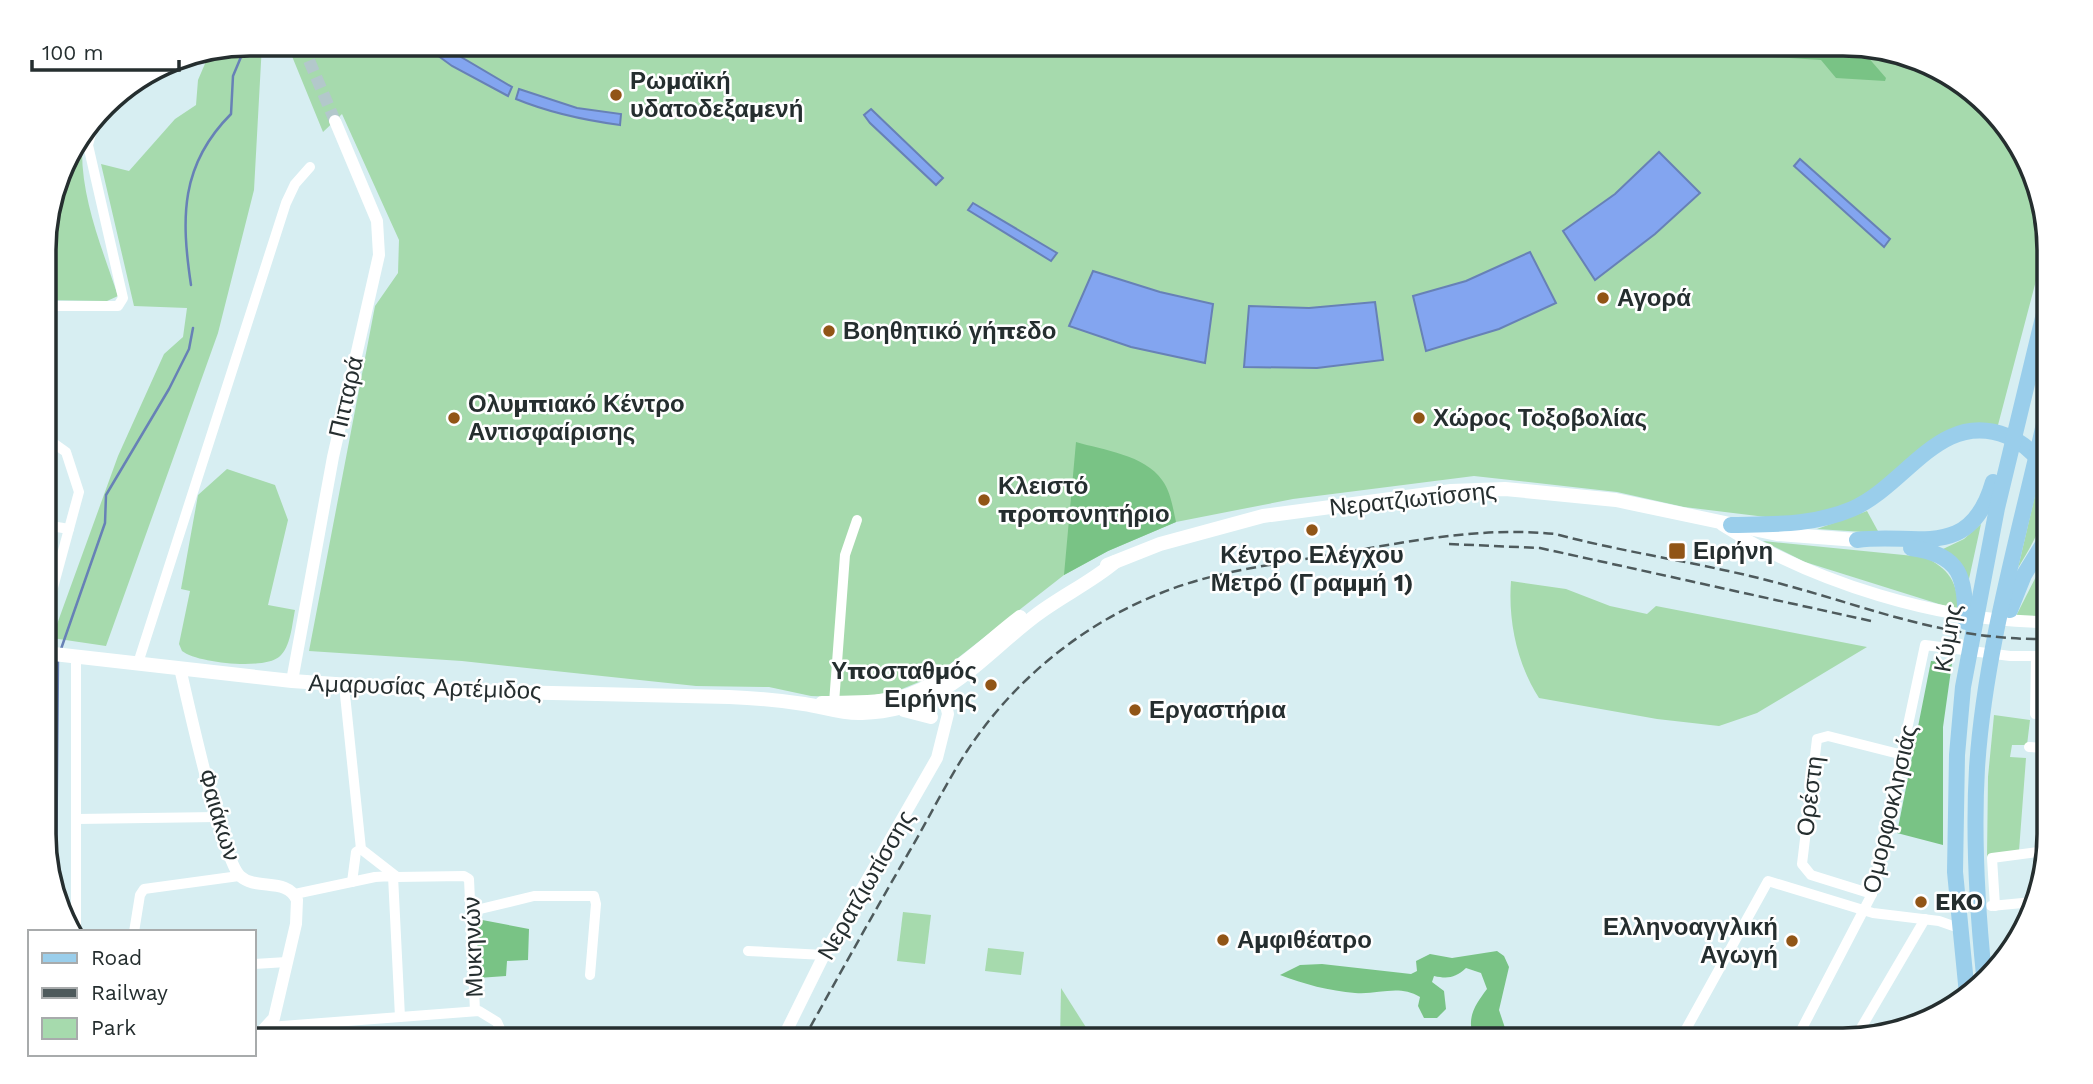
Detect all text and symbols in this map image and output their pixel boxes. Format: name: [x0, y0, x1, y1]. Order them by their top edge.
scale bar: [32, 28, 178, 72]
text: 100 m: [42, 40, 104, 65]
place label: Ρωμαϊκή υδατοδεξαμενή: [630, 67, 803, 123]
marker: Ρωμαϊκή υδατοδεξαμενή: [608, 87, 624, 103]
place label: Αγορά: [1617, 284, 1691, 312]
marker: Αγορά: [1595, 290, 1611, 306]
place label: Βοηθητικό γήπεδο: [843, 317, 1056, 345]
marker: Βοηθητικό γήπεδο: [821, 323, 837, 339]
street label: Πιτταρά: [323, 353, 369, 440]
place label: Ολυμπιακό Κέντρο Αντισφαίρισης: [468, 390, 685, 446]
place label: Χώρος Τοξοβολίας: [1433, 404, 1647, 432]
marker: Ολυμπιακό Κέντρο Αντισφαίρισης: [446, 410, 462, 426]
marker: Χώρος Τοξοβολίας: [1411, 410, 1427, 426]
place label: Κλειστό προπονητήριο: [998, 472, 1170, 528]
street label: Νερατζιωτίσσης: [1328, 476, 1498, 522]
marker: Κλειστό προπονητήριο: [976, 492, 992, 508]
marker: Κέντρο Ελέγχου Μετρό (Γραμμή 1): [1304, 522, 1320, 538]
place label: Ειρήνη: [1693, 537, 1773, 565]
place label: Κέντρο Ελέγχου Μετρό (Γραμμή 1): [1211, 541, 1413, 597]
marker: Ειρήνη: [1667, 541, 1687, 561]
street label: Κύμης: [1928, 602, 1968, 674]
place label: Υποσταθμός Ειρήνης: [831, 657, 977, 713]
street label: Αμαρυσίας Αρτέμιδος: [308, 669, 542, 705]
marker: Υποσταθμός Ειρήνης: [983, 677, 999, 693]
place label: Εργαστήρια: [1149, 696, 1286, 724]
marker: Εργαστήρια: [1127, 702, 1143, 718]
street label: Ομορφοκλησιάς: [1857, 722, 1923, 896]
street label: Ορέστη: [1791, 754, 1829, 838]
street label: Φαιάκων: [192, 766, 246, 864]
street label: Νερατζιωτίσσης: [812, 805, 920, 965]
place label: EKO: [1935, 888, 1983, 916]
marker: EKO: [1913, 894, 1929, 910]
street label: Μυκηνών: [457, 896, 489, 998]
place label: Ελληνοαγγλική Αγωγή: [1603, 913, 1778, 969]
place label: Αμφιθέατρο: [1237, 926, 1372, 954]
legend: [28, 930, 256, 1056]
marker: Αμφιθέατρο: [1215, 932, 1231, 948]
marker: Ελληνοαγγλική Αγωγή: [1784, 933, 1800, 949]
text: Road: [91, 945, 142, 970]
text: Railway: [91, 980, 168, 1005]
text: Park: [91, 1015, 136, 1040]

